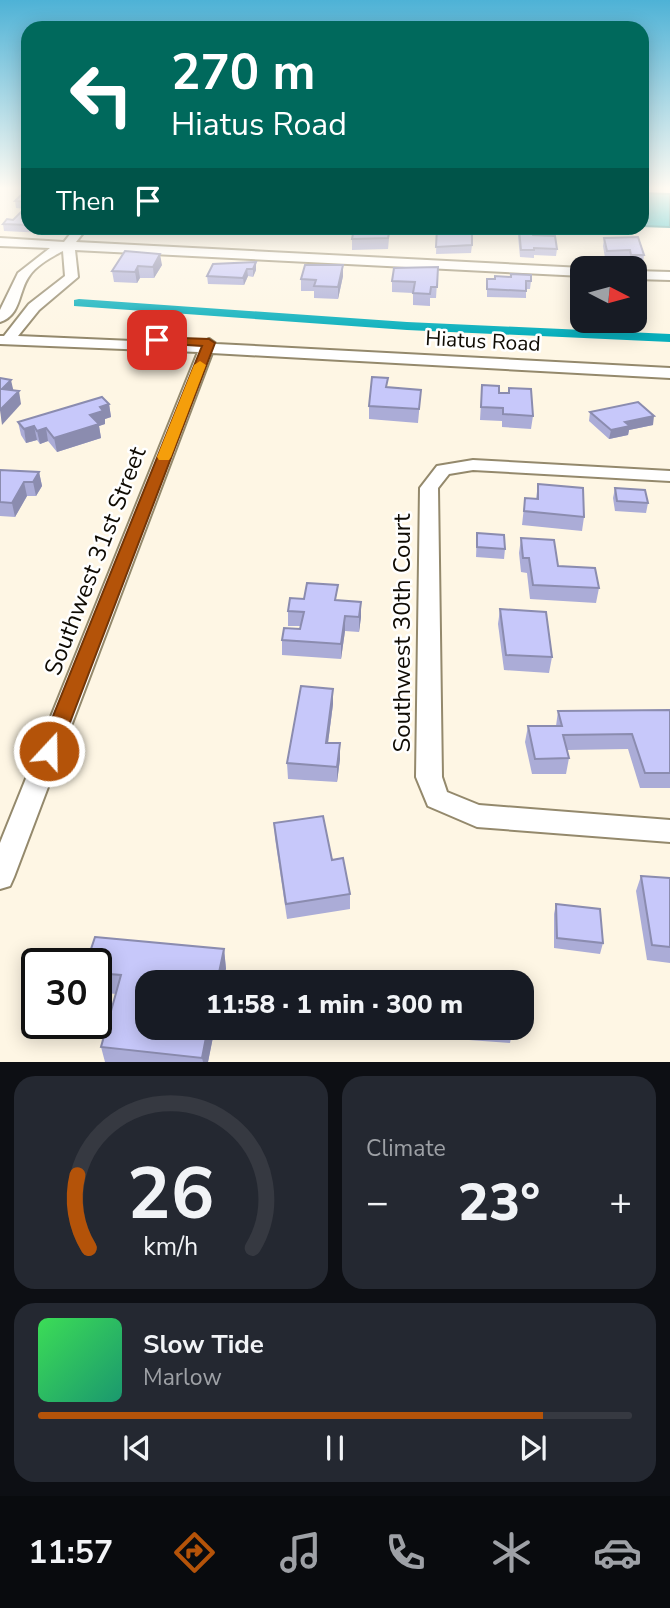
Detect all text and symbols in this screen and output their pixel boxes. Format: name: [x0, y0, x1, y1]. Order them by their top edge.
text: 270 m: [171, 39, 315, 106]
icon: left: [56, 49, 147, 140]
text: Hiatus Road: [171, 103, 347, 146]
icon: arrive: [129, 182, 167, 220]
text: Then: [56, 184, 115, 219]
north arrow: [570, 256, 648, 332]
map controls: [570, 256, 647, 333]
pin: [127, 310, 187, 370]
icon: arrive: [138, 321, 176, 359]
street label: Hiatus Road: [425, 324, 541, 358]
street label: Southwest 31st Street: [37, 442, 154, 680]
street label: Southwest 30th Court: [386, 513, 418, 753]
position arrow: [12.0, 714, 86.0, 788]
speed limit sign: 30: [21, 948, 112, 1039]
text: 11:58 · 1 min · 300 m: [206, 987, 463, 1022]
text: Climate: [366, 1133, 446, 1164]
text: 26: [127, 1145, 215, 1245]
text: 23°: [458, 1167, 540, 1238]
text: −: [366, 1177, 389, 1228]
text: +: [609, 1177, 632, 1228]
text: km/h: [143, 1230, 199, 1264]
text: Slow Tide: [143, 1327, 264, 1362]
text: Marlow: [143, 1362, 222, 1393]
icon: previous: [118, 1429, 156, 1467]
icon: pause: [316, 1429, 354, 1467]
icon: next: [514, 1429, 552, 1467]
icon: directions: [170, 1528, 219, 1577]
icon: music: [276, 1528, 325, 1577]
icon: phone: [381, 1528, 430, 1577]
icon: climate: [487, 1528, 536, 1577]
icon: car: [593, 1528, 642, 1577]
text: 11:57: [28, 1531, 113, 1574]

